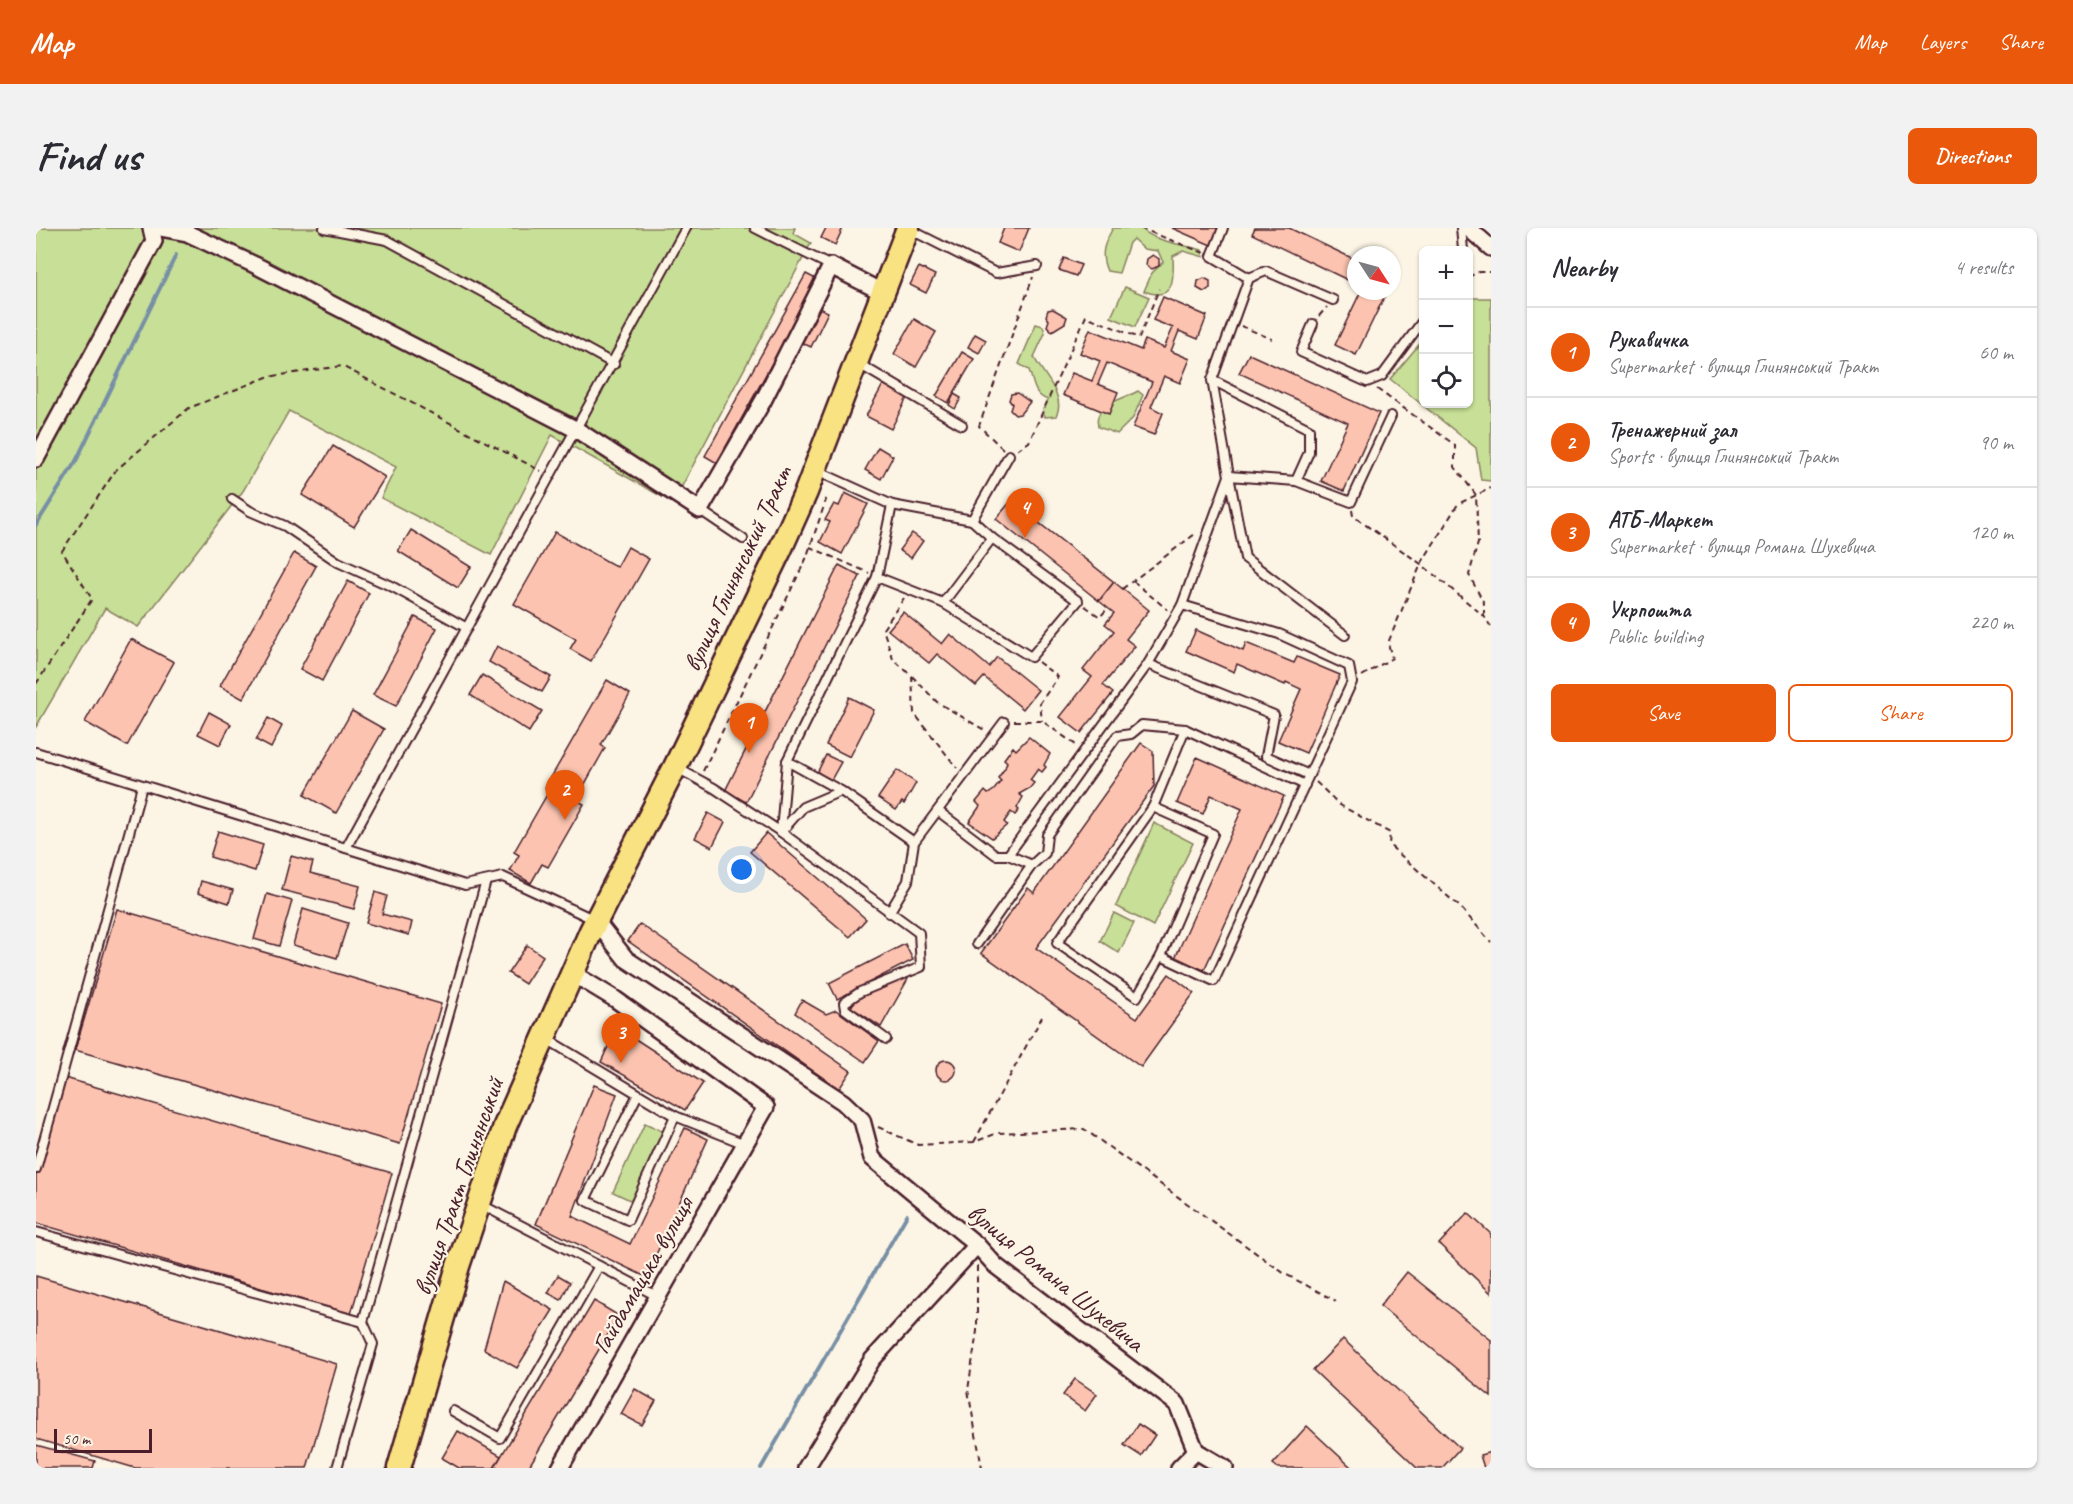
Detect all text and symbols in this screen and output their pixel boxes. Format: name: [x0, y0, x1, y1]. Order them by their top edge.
text: Map: [30, 25, 73, 60]
text: Map: [1854, 29, 1887, 55]
text: Layers: [1920, 29, 1966, 55]
text: Share: [1999, 29, 2043, 55]
button: Directions: [1908, 128, 2037, 184]
text: Find us: [36, 130, 141, 183]
north arrow: [1347, 246, 1401, 300]
map controls: [1419, 246, 1473, 408]
button: +: [1419, 246, 1473, 300]
text: Nearby: [1551, 251, 1616, 284]
text: 4 results: [1954, 255, 2013, 280]
button: −: [1419, 300, 1473, 354]
text: Рукавичка: [1608, 326, 1687, 354]
text: 1: [1566, 340, 1575, 365]
text: 60 m: [1979, 340, 2013, 365]
button: locate: [1419, 354, 1473, 408]
text: Supermarket · вулиця Глинянський Тракт: [1608, 354, 1878, 379]
text: Тренажерний зал: [1608, 416, 1737, 444]
text: 2: [1566, 430, 1575, 455]
text: 90 m: [1979, 430, 2013, 455]
text: Sports · вулиця Глинянський Тракт: [1608, 444, 1838, 469]
street label: вулиця Глинянський Тракт: [675, 459, 800, 677]
pin: 4: [1006, 488, 1044, 538]
text: АТБ-Маркет: [1608, 506, 1713, 534]
text: 3: [1566, 520, 1575, 545]
text: 120 m: [1970, 520, 2013, 545]
text: Supermarket · вулиця Романа Шухевича: [1608, 534, 1875, 559]
text: Укрпошта: [1608, 596, 1691, 624]
text: 4: [1566, 610, 1575, 635]
text: 220 m: [1970, 610, 2013, 635]
text: Public building: [1608, 624, 1703, 649]
button: Save: [1551, 684, 1776, 742]
button: Share: [1788, 684, 2013, 742]
pin: 1: [730, 704, 768, 753]
pin: 2: [546, 770, 584, 820]
your location: [727, 855, 756, 884]
pin: 3: [602, 1014, 640, 1063]
street label: вулиця Тракт Глинянський: [406, 1071, 512, 1299]
street label: Гайдамацька вулиця: [584, 1189, 702, 1360]
street label: вулиця Романа Шухевича: [960, 1196, 1152, 1360]
scale bar: [54, 1426, 152, 1454]
text: 50 m: [63, 1429, 90, 1449]

